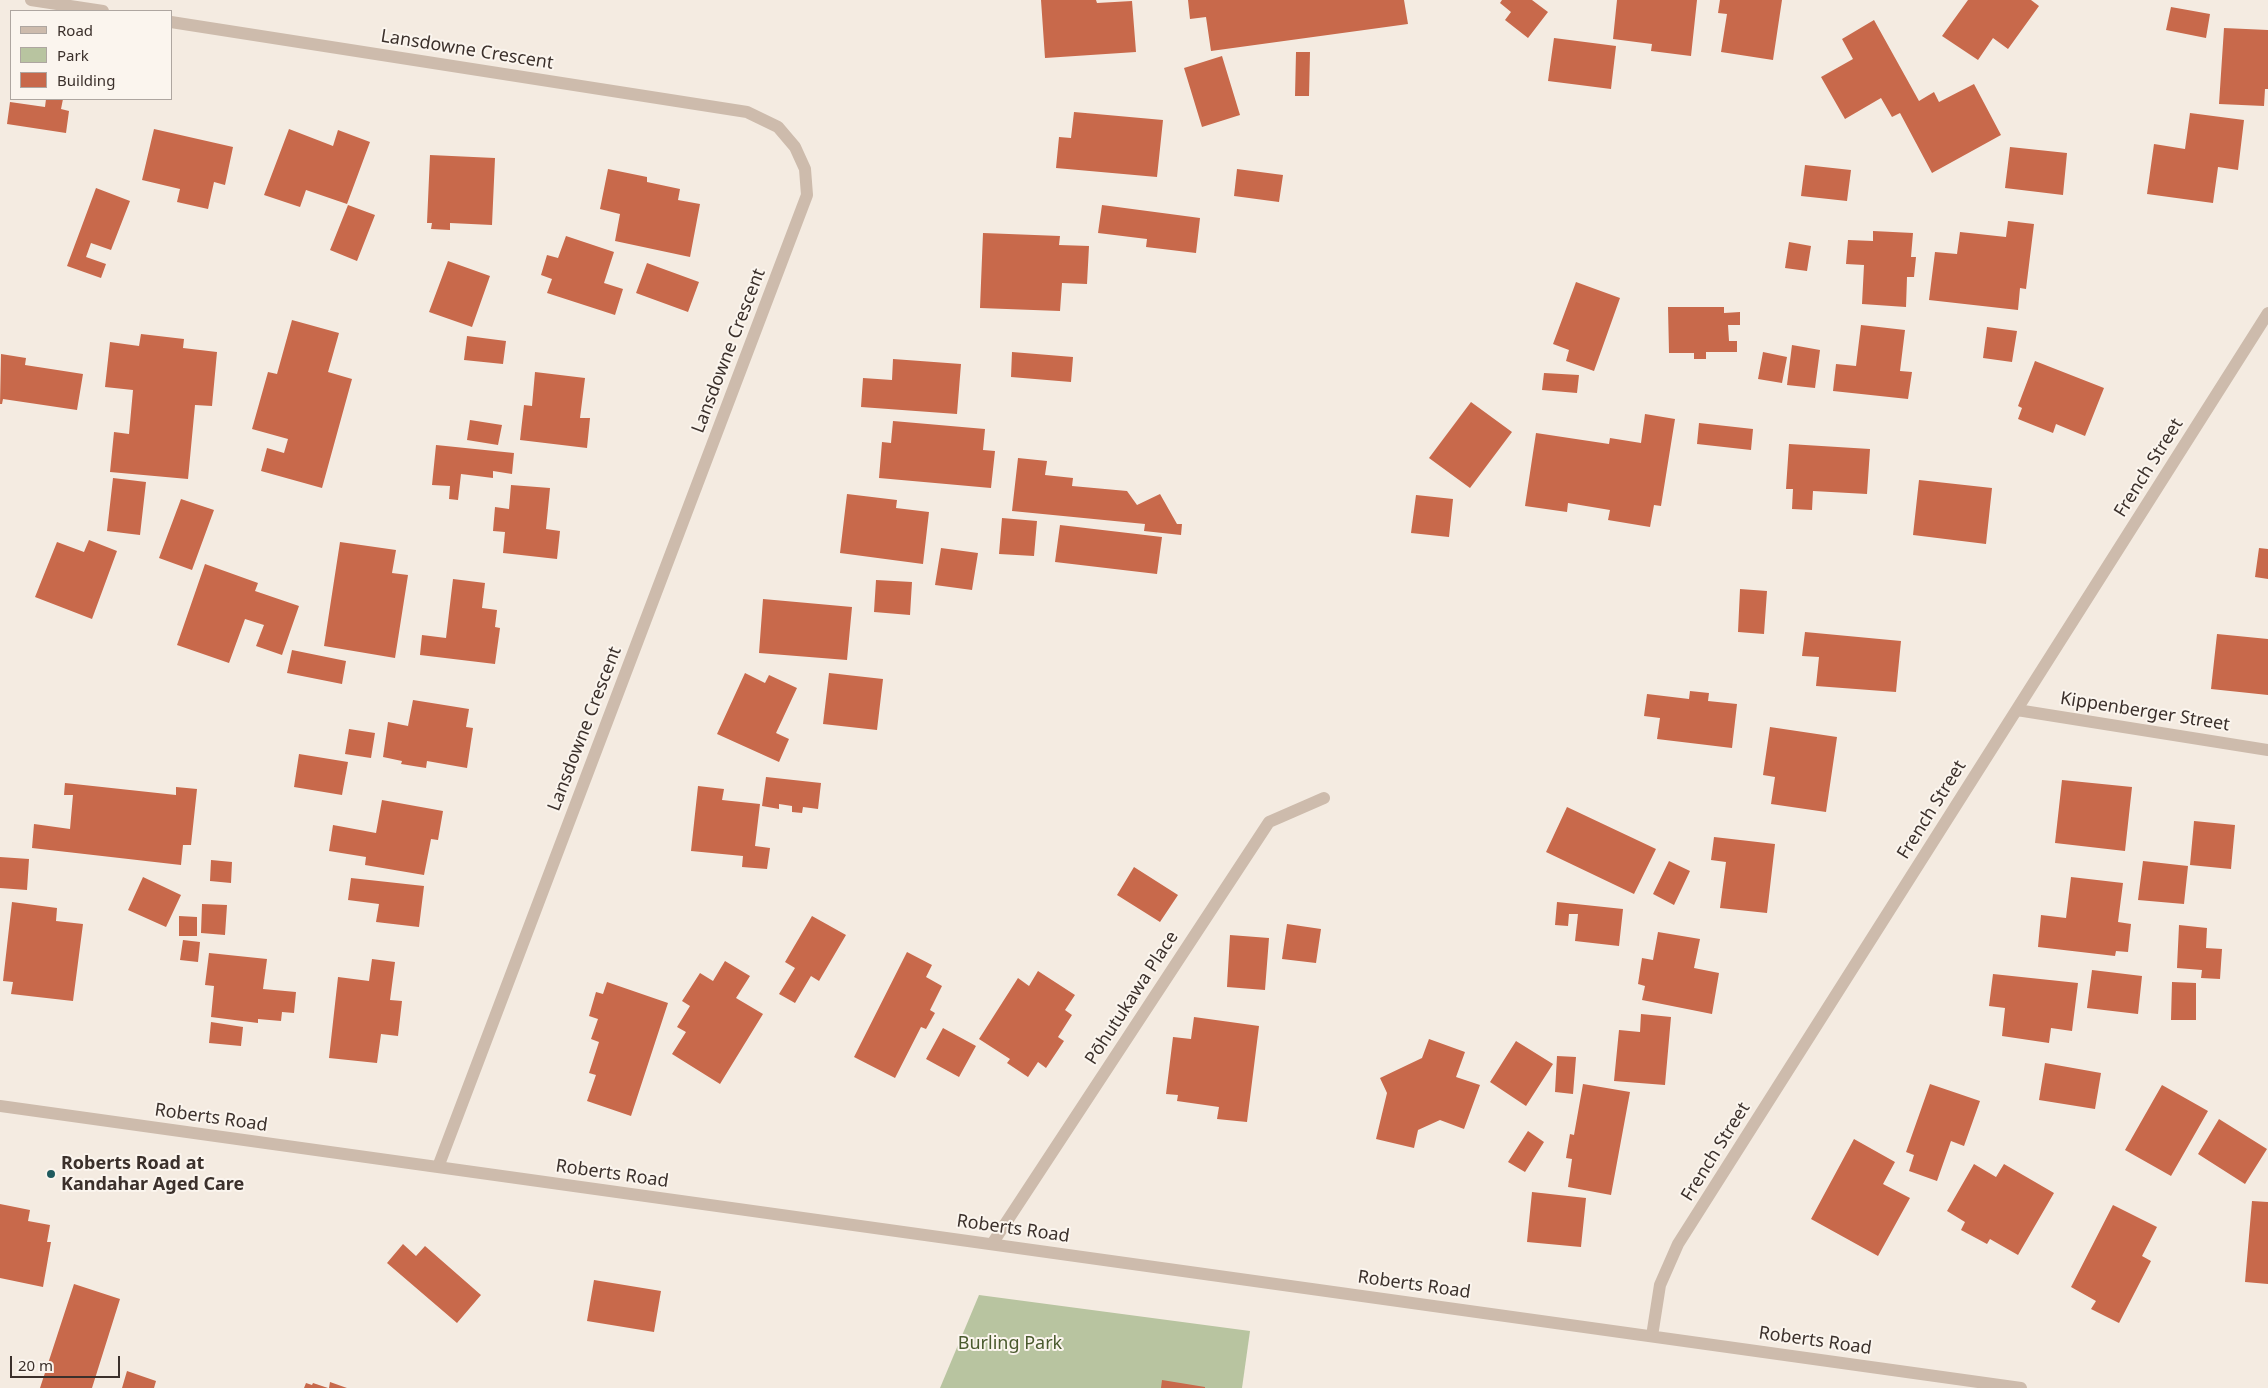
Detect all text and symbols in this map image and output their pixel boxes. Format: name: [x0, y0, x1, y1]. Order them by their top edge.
legend: [10, 10, 172, 100]
text: Road: [57, 20, 93, 40]
street label: Lansdowne Crescent: [379, 26, 555, 74]
text: Park: [57, 45, 89, 65]
text: Building: [57, 70, 115, 90]
street label: Lansdowne Crescent: [688, 266, 770, 436]
street label: French Street: [2110, 415, 2188, 521]
street label: Lansdowne Crescent: [544, 644, 626, 814]
street label: Kippenberger Street: [2059, 688, 2231, 736]
street label: French Street: [1893, 757, 1971, 863]
street label: Pōhutukawa Place: [1081, 927, 1183, 1069]
street label: Roberts Road: [153, 1099, 269, 1137]
street label: French Street: [1677, 1099, 1755, 1205]
place label: Roberts Road at Kandahar Aged Care: [61, 1153, 244, 1196]
street label: Roberts Road: [554, 1155, 670, 1193]
marker: Roberts Road at Kandahar Aged Care: [45, 1168, 57, 1180]
street label: Roberts Road: [955, 1210, 1071, 1248]
street label: Roberts Road: [1356, 1266, 1472, 1304]
street label: Roberts Road: [1757, 1322, 1873, 1360]
park label: Burling Park: [958, 1333, 1062, 1355]
scale bar: [12, 1346, 122, 1378]
text: 20 m: [18, 1355, 53, 1375]

